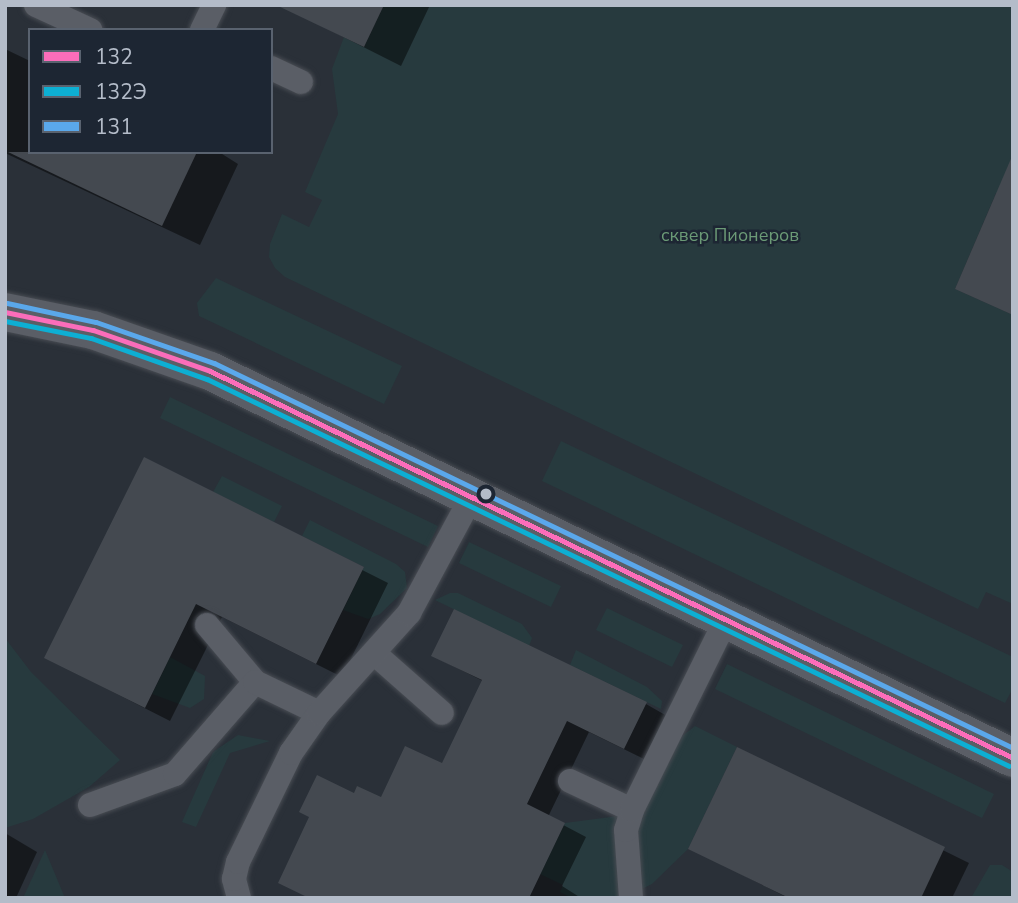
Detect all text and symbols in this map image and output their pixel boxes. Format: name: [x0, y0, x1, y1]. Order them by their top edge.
legend: [28, 28, 273, 154]
text: 132: [95, 43, 133, 71]
text: 132Э: [95, 78, 147, 106]
text: 131: [95, 113, 133, 141]
park label: сквер Пионеров: [661, 224, 799, 246]
unlabelled marker: [479, 487, 493, 501]

